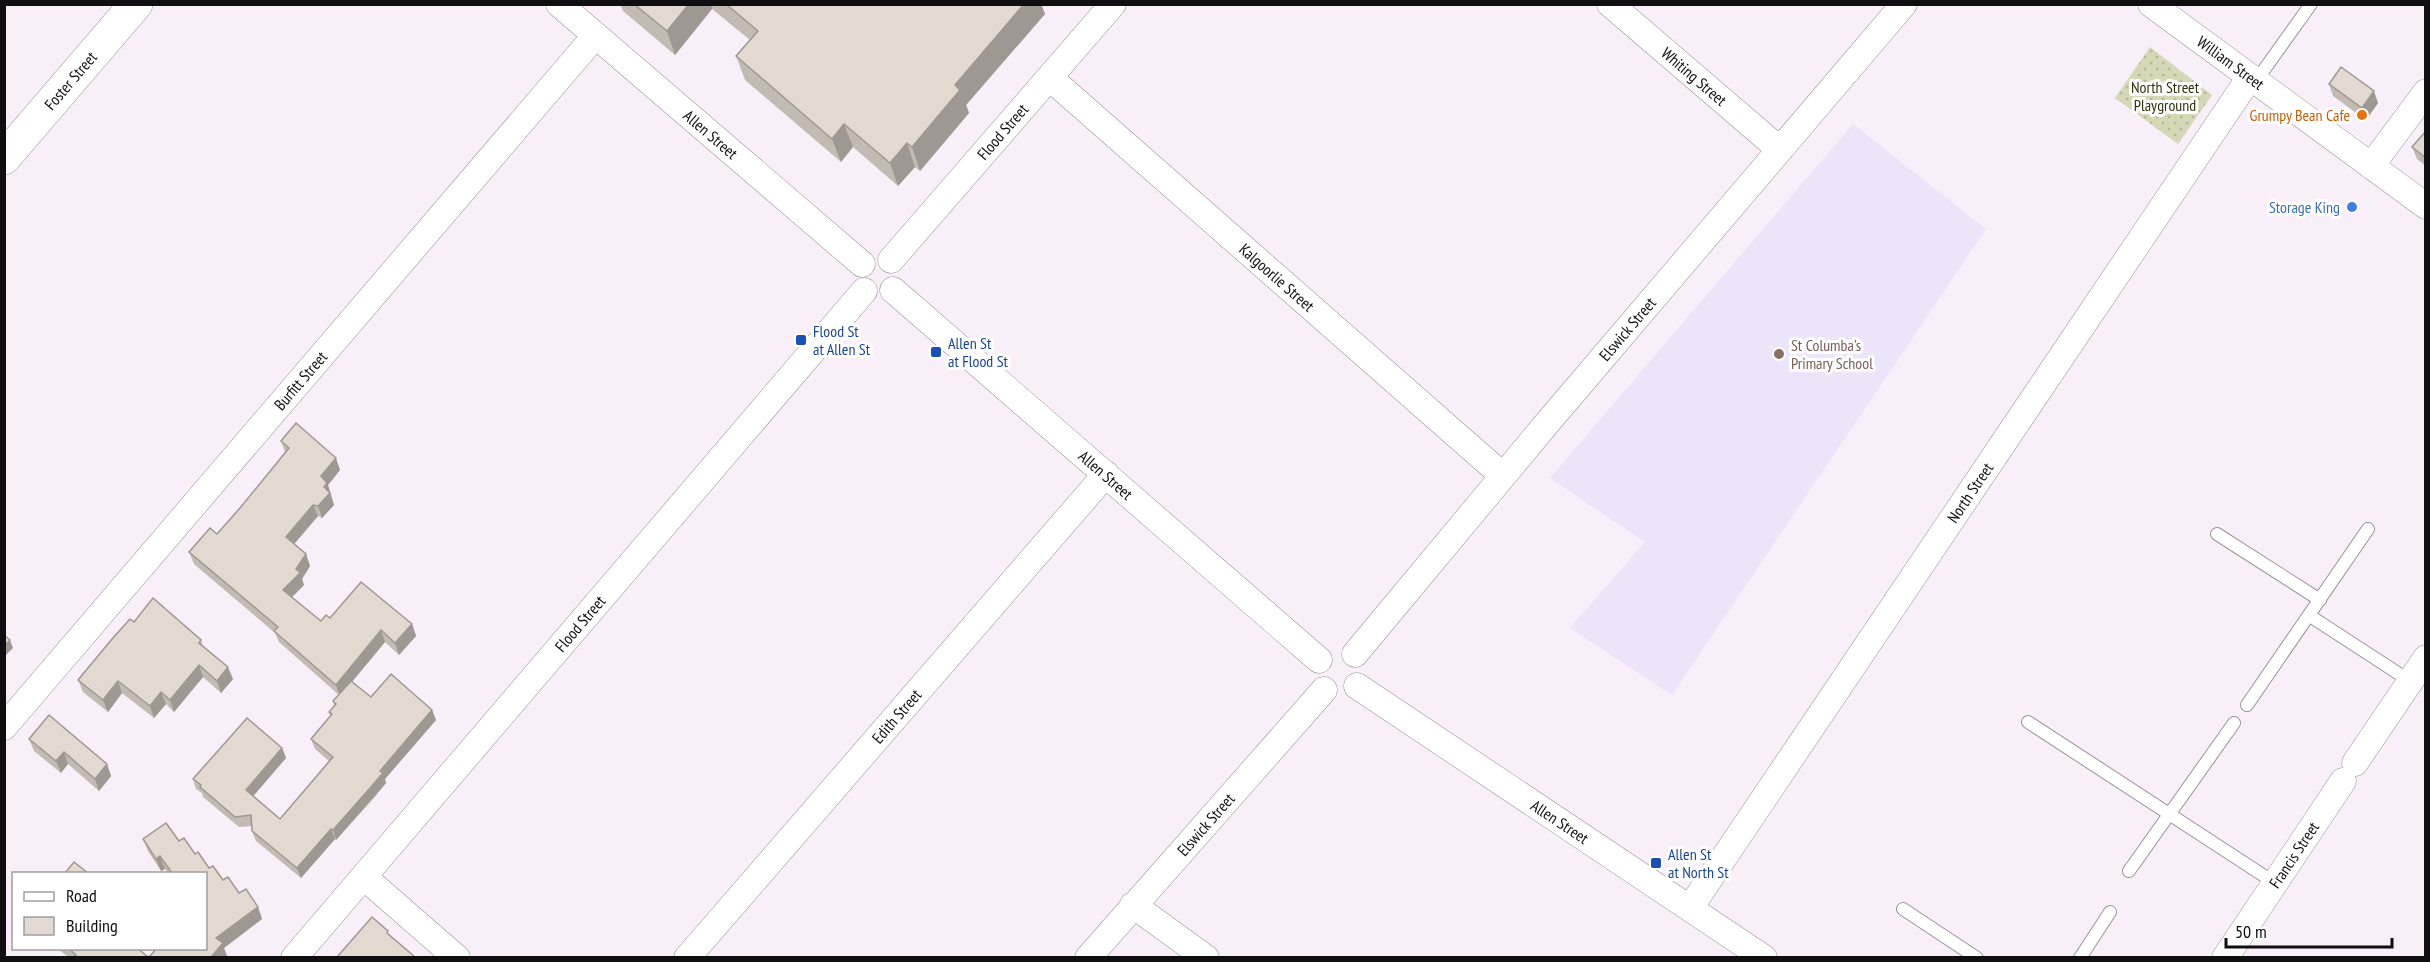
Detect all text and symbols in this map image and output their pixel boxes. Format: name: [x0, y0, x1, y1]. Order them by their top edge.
street label: William Street: [2193, 31, 2269, 94]
street label: Whiting Street: [1657, 43, 1731, 110]
street label: Foster Street: [40, 47, 101, 114]
park label: North Street Playground: [2131, 77, 2200, 115]
street label: Flood Street: [973, 99, 1032, 164]
street label: Allen Street: [680, 105, 743, 163]
place label: Grumpy Bean Cafe: [2250, 105, 2350, 125]
marker: Grumpy Bean Cafe: [2355, 108, 2369, 122]
place label: Storage King: [2269, 197, 2340, 217]
marker: Storage King: [2345, 200, 2359, 214]
street label: Kalgoorlie Street: [1235, 239, 1319, 316]
street label: Elswick Street: [1595, 293, 1660, 365]
place label: Flood St at Allen St: [813, 321, 871, 359]
marker: Flood St at Allen St: [794, 333, 808, 347]
place label: Allen St at Flood St: [948, 333, 1009, 371]
place label: St Columba's Primary School: [1791, 335, 1873, 373]
marker: Allen St at Flood St: [929, 345, 943, 359]
street label: Burfitt Street: [270, 346, 332, 414]
marker: St Columba's Primary School: [1772, 347, 1786, 361]
street label: Allen Street: [1075, 446, 1138, 504]
street label: North Street: [1943, 458, 1998, 526]
street label: Flood Street: [550, 591, 610, 656]
street label: Edith Street: [868, 684, 926, 747]
street label: Elswick Street: [1173, 788, 1239, 860]
street label: Allen Street: [1527, 795, 1593, 848]
street label: Francis Street: [2264, 817, 2323, 892]
place label: Allen St at North St: [1668, 844, 1729, 882]
marker: Allen St at North St: [1649, 856, 1663, 870]
legend: [12, 872, 207, 950]
text: Road: [66, 884, 97, 907]
scale bar: [2226, 911, 2392, 949]
text: Building: [66, 914, 118, 937]
text: 50 m: [2235, 920, 2267, 943]

